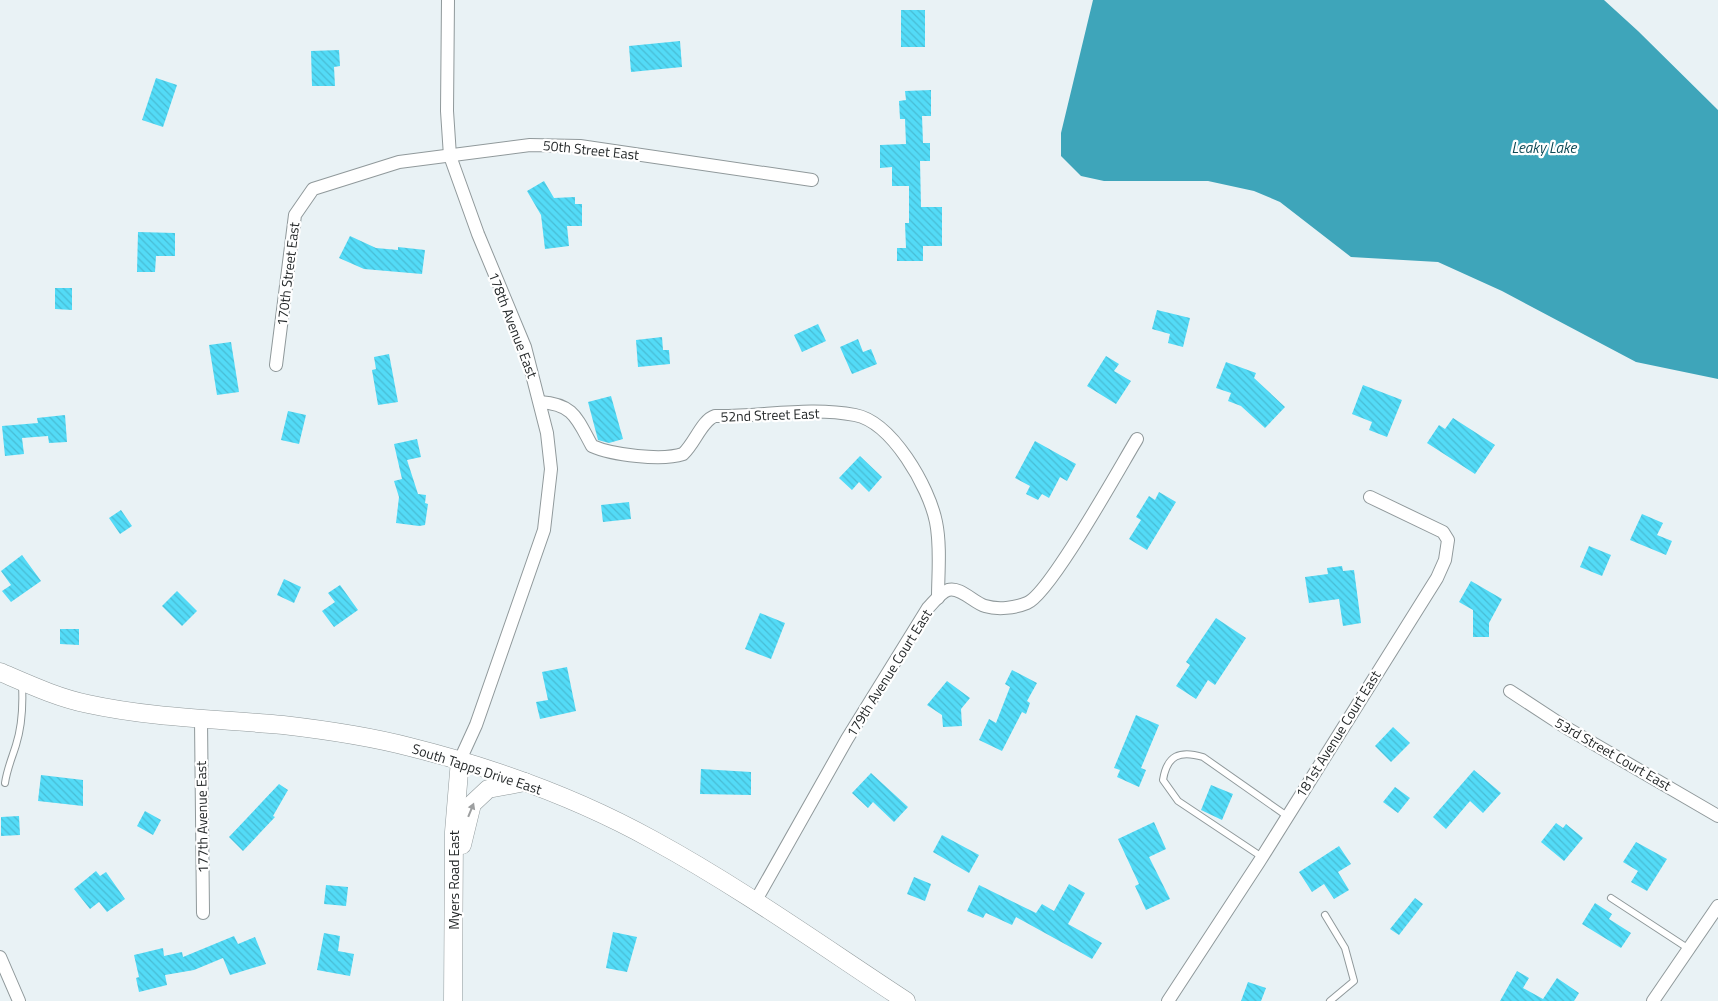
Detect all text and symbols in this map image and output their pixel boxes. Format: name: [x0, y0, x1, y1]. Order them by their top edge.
street label: 50th Street East: [542, 134, 640, 165]
water label: Leaky Lake: [1512, 136, 1577, 159]
street label: 170th Street East: [271, 221, 304, 327]
street label: 178th Avenue East: [484, 269, 543, 381]
street label: 52nd Street East: [720, 402, 820, 427]
street label: 179th Avenue Court East: [841, 605, 937, 741]
street label: 181st Avenue Court East: [1290, 666, 1385, 801]
street label: 53rd Street Court East: [1551, 712, 1675, 796]
street label: South Tapps Drive East: [410, 738, 545, 799]
street label: 177th Avenue East: [190, 761, 213, 873]
one-way arrow: [467, 802, 475, 817]
street label: Myers Road East: [443, 830, 464, 930]

